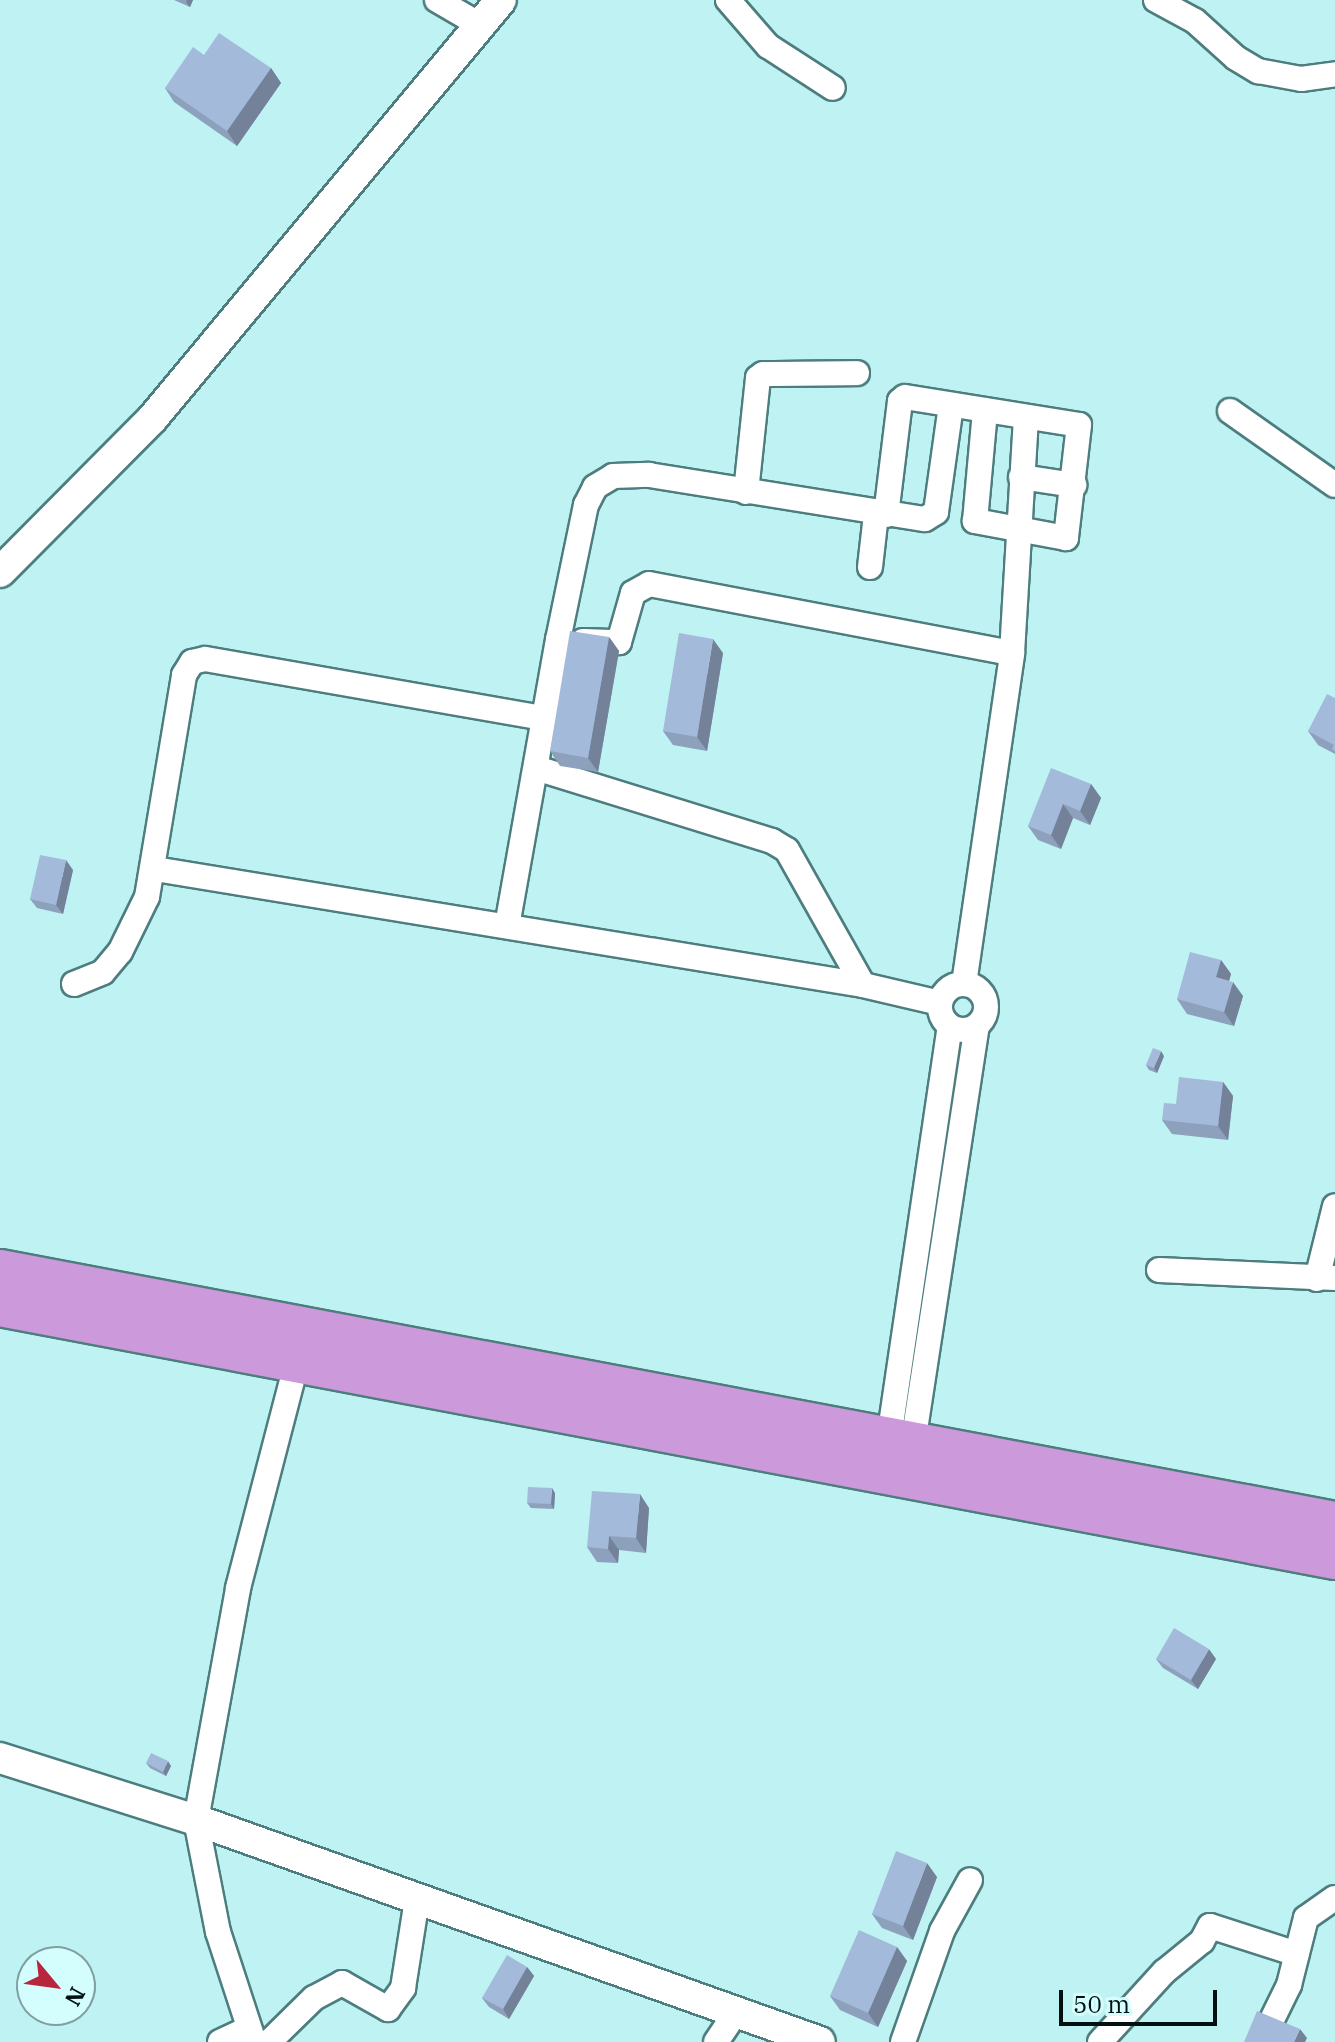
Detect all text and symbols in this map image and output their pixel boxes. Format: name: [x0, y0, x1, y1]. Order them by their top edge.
north arrow: [16, 1946, 96, 2026]
scale bar: [1063, 1974, 1221, 2024]
text: N: [59, 1982, 93, 2012]
text: 50 m: [1073, 1988, 1130, 2020]

